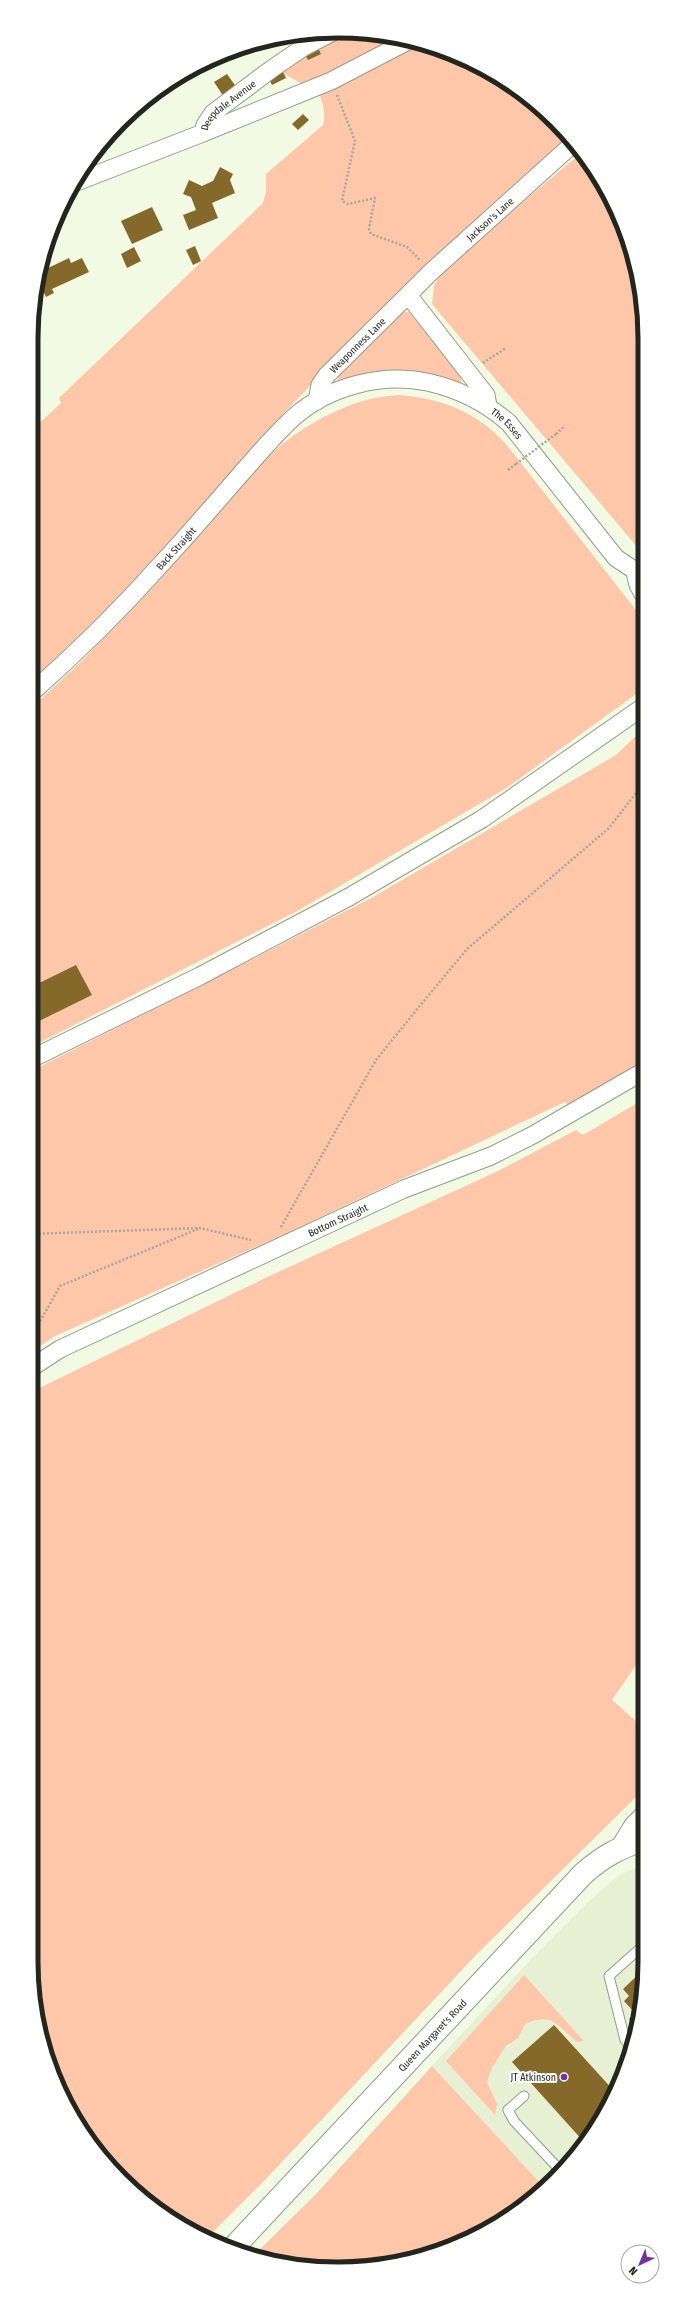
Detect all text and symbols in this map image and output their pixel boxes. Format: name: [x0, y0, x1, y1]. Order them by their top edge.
street label: Deepdale Avenue: [199, 78, 259, 132]
street label: Jackson's Lane: [464, 195, 516, 244]
street label: Weaponness Lane: [328, 316, 388, 376]
street label: The Esses: [488, 406, 524, 442]
street label: Back Straight: [154, 524, 199, 573]
street label: Bottom Straight: [306, 1201, 371, 1240]
street label: Queen Margaret's Road: [396, 1997, 470, 2074]
place label: JT Atkinson: [511, 2072, 556, 2084]
marker: JT Atkinson: [559, 2072, 569, 2082]
north arrow: [620, 2244, 660, 2284]
text: N: [627, 2264, 640, 2278]

